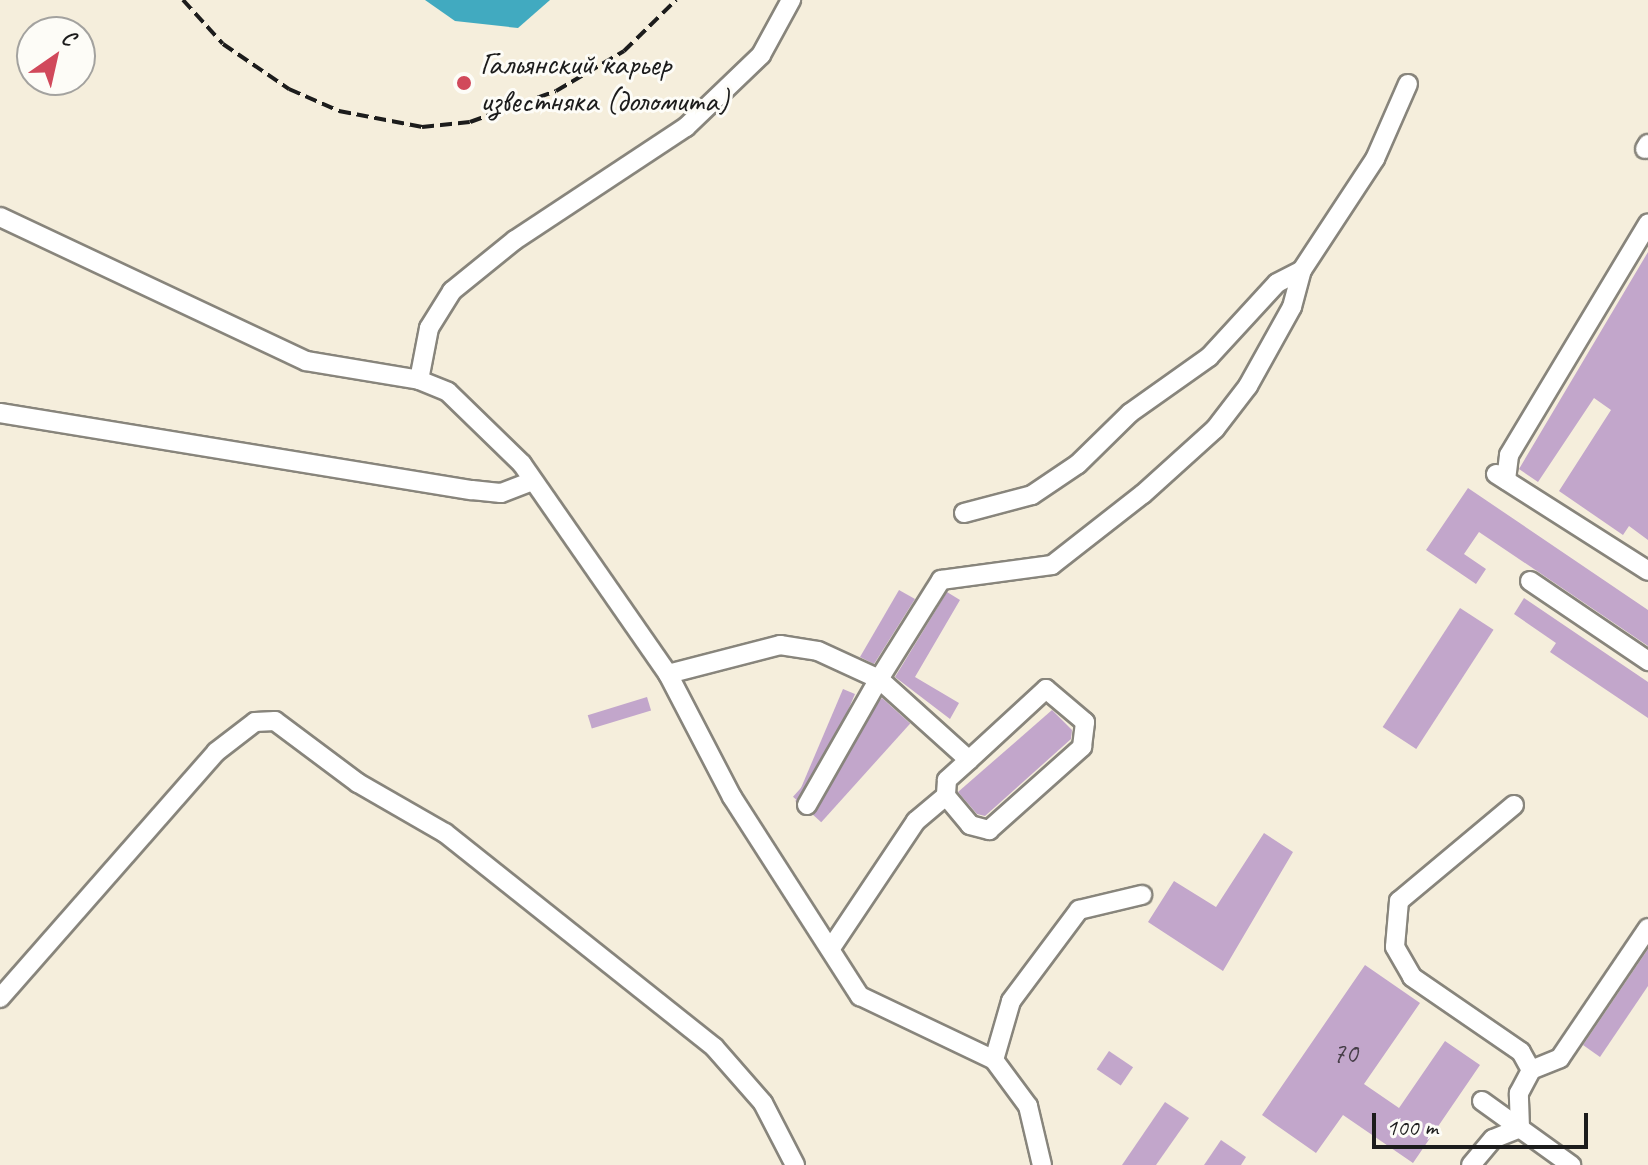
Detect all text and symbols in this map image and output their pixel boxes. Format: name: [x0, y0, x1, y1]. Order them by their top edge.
north arrow: [16, 16, 96, 96]
text: С: [56, 23, 81, 52]
place label: Гальянский карьер известняка (доломита): [480, 46, 728, 121]
marker: Гальянский карьер известняка (доломита): [455, 74, 473, 92]
house number: 70: [1332, 1036, 1358, 1070]
scale bar: [1376, 1097, 1592, 1147]
text: 100 m: [1386, 1112, 1438, 1142]

